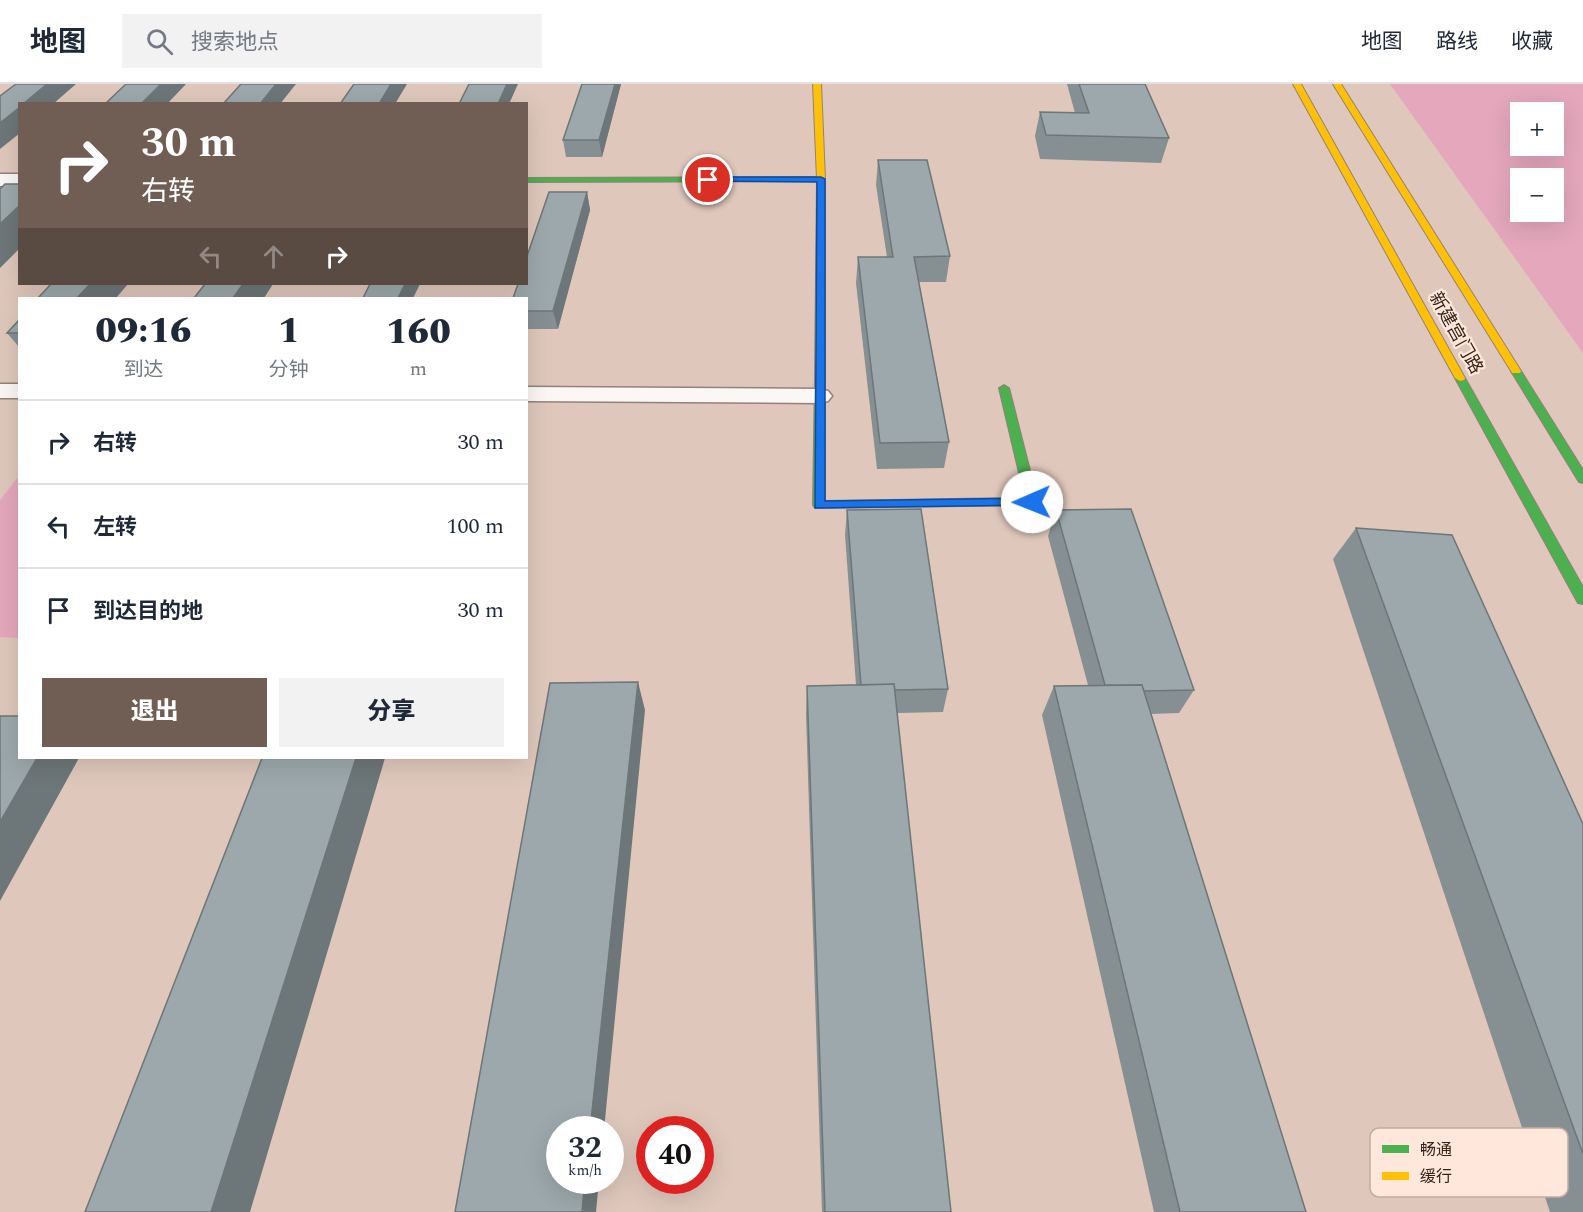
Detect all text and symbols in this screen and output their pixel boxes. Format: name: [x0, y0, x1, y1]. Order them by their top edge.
search box: [122, 14, 542, 68]
text: 地图: [30, 21, 86, 64]
icon: search: [143, 25, 176, 58]
text: 搜索地点: [191, 26, 279, 59]
text: 地图: [1361, 26, 1403, 58]
text: 路线: [1436, 26, 1478, 58]
text: 收藏: [1511, 26, 1553, 58]
map controls: [1510, 102, 1564, 222]
button: +: [1510, 102, 1564, 156]
text: 30 m: [141, 112, 236, 175]
icon: right: [42, 126, 120, 204]
pin: [682, 154, 733, 205]
icon: arrive: [691, 163, 724, 196]
button: −: [1510, 168, 1564, 222]
text: 右转: [141, 171, 195, 213]
icon: left: [194, 240, 227, 273]
icon: ahead: [257, 240, 290, 273]
icon: right: [320, 240, 353, 273]
street label: 新建宫门路: [1422, 287, 1490, 379]
text: 09:16: [95, 304, 192, 359]
text: 1: [278, 304, 300, 359]
text: 160: [386, 305, 451, 360]
text: m: [410, 354, 427, 384]
text: 到达: [123, 355, 163, 385]
text: 分钟: [269, 355, 309, 385]
icon: right: [42, 426, 75, 459]
text: 30 m: [458, 426, 504, 459]
text: 右转: [93, 427, 137, 460]
position arrow: [1000, 470, 1064, 534]
icon: left: [42, 510, 75, 543]
text: 100 m: [447, 510, 504, 543]
text: 左转: [93, 511, 137, 544]
icon: arrive: [42, 594, 75, 627]
text: 30 m: [458, 594, 504, 627]
text: 到达目的地: [93, 595, 203, 628]
button: 退出: [42, 678, 267, 747]
button: 分享: [279, 678, 504, 747]
speed limit sign: 40: [636, 1116, 714, 1194]
text: 32: [568, 1125, 602, 1171]
legend: [1370, 1128, 1568, 1197]
text: 畅通: [1420, 1138, 1452, 1162]
text: km/h: [568, 1159, 602, 1182]
text: 缓行: [1420, 1165, 1452, 1189]

